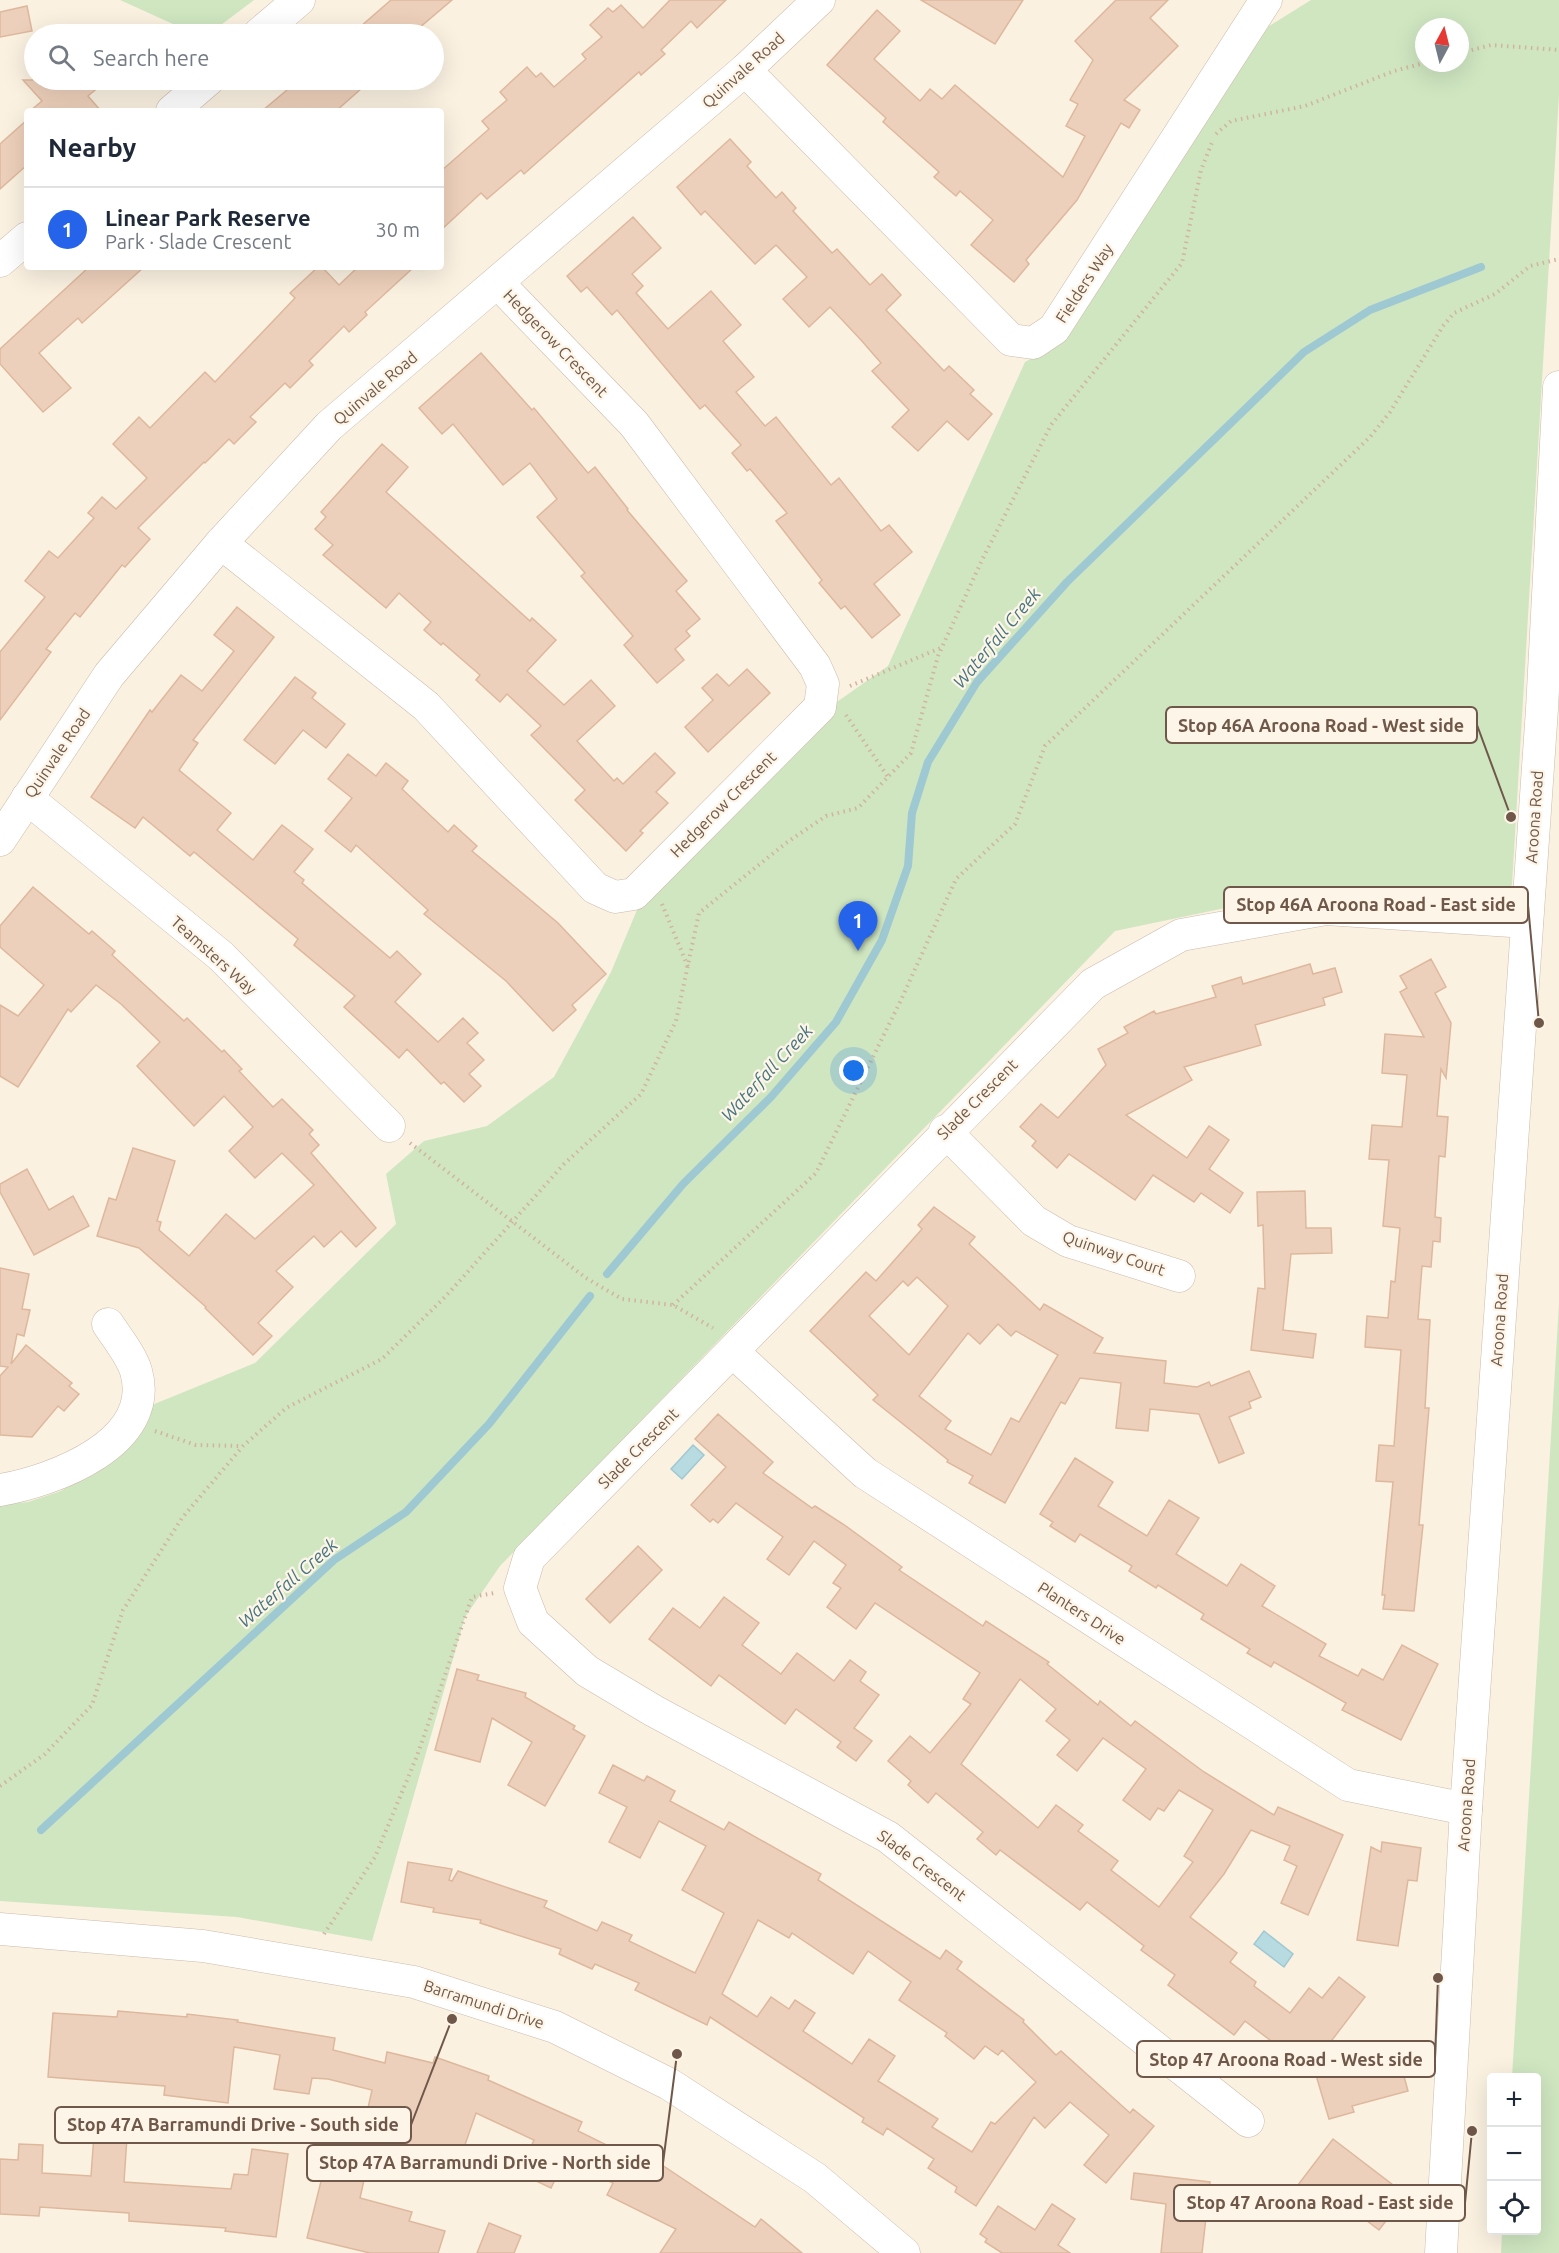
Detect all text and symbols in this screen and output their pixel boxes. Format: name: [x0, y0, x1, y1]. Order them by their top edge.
north arrow: [1415, 18, 1469, 72]
search box: [24, 24, 444, 90]
street label: Quinvale Road: [698, 28, 788, 112]
icon: search: [45, 41, 78, 74]
text: Search here: [93, 45, 209, 70]
text: Nearby: [48, 133, 136, 162]
text: Linear Park Reserve: [105, 205, 311, 230]
text: 1: [62, 218, 73, 241]
text: 30 m: [376, 218, 420, 241]
text: Park · Slade Crescent: [105, 230, 291, 253]
street label: Fielders Way: [1052, 240, 1116, 326]
street label: Hedgerow Crescent: [500, 286, 612, 401]
street label: Quinvale Road: [329, 348, 421, 428]
water label: Waterfall Creek: [949, 583, 1045, 692]
street label: Quinvale Road: [20, 705, 94, 801]
callout: Stop 46A Aroona Road - West side: [1166, 707, 1477, 743]
text: Stop 46A Aroona Road - West side: [1178, 715, 1464, 735]
street label: Hedgerow Crescent: [666, 747, 780, 861]
street label: Aroona Road: [1522, 770, 1546, 864]
callout: Stop 46A Aroona Road - East side: [1224, 887, 1528, 923]
text: Stop 46A Aroona Road - East side: [1236, 894, 1516, 914]
pin: 1: [838, 902, 878, 951]
street label: Teamsters Way: [168, 912, 260, 998]
water label: Waterfall Creek: [716, 1019, 817, 1125]
street label: Slade Crescent: [933, 1055, 1021, 1143]
your location: [839, 1056, 868, 1085]
street label: Quinway Court: [1060, 1227, 1168, 1279]
street label: Aroona Road: [1487, 1273, 1511, 1367]
street label: Slade Crescent: [594, 1404, 682, 1492]
water label: Waterfall Creek: [234, 1533, 342, 1631]
street label: Planters Drive: [1035, 1578, 1129, 1648]
street label: Aroona Road: [1454, 1758, 1478, 1852]
street label: Slade Crescent: [874, 1826, 970, 1905]
street label: Barramundi Drive: [422, 1976, 546, 2032]
callout: Stop 47 Aroona Road - West side: [1137, 2041, 1435, 2077]
text: Stop 47 Aroona Road - West side: [1149, 2049, 1423, 2069]
map controls: [1487, 2073, 1541, 2235]
button: +: [1487, 2073, 1541, 2127]
callout: Stop 47A Barramundi Drive - South side: [55, 2107, 411, 2143]
text: Stop 47A Barramundi Drive - South side: [67, 2114, 399, 2134]
button: −: [1487, 2127, 1541, 2181]
callout: Stop 47A Barramundi Drive - North side: [307, 2145, 663, 2181]
text: Stop 47A Barramundi Drive - North side: [319, 2152, 651, 2172]
button: locate: [1487, 2181, 1541, 2235]
callout: Stop 47 Aroona Road - East side: [1174, 2185, 1465, 2221]
text: Stop 47 Aroona Road - East side: [1186, 2192, 1454, 2212]

